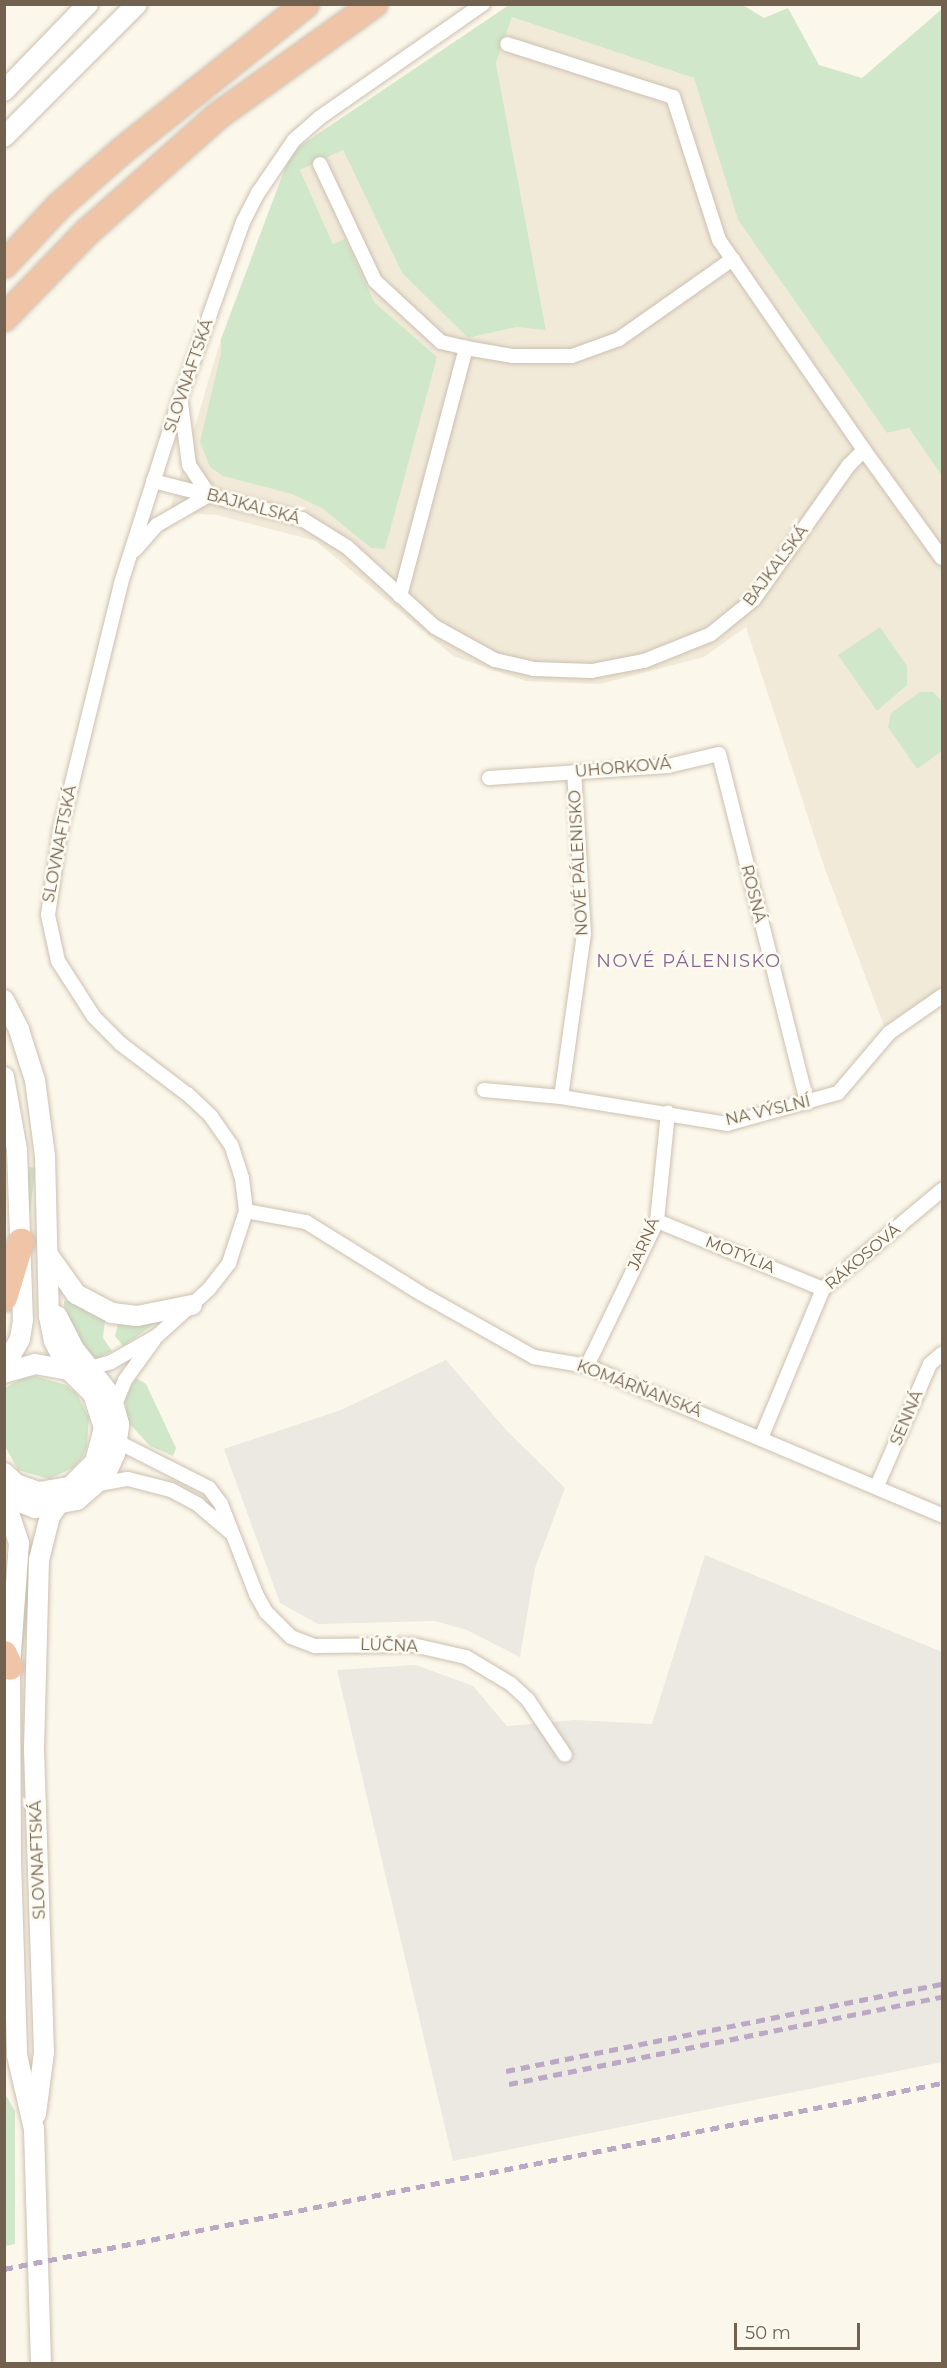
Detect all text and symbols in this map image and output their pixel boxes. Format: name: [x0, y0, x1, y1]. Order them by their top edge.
street label: SLOVNAFTSKÁ: [161, 317, 217, 435]
street label: BAJKALSKÁ: [204, 485, 302, 529]
street label: BAJKALSKÁ: [740, 522, 812, 610]
street label: UHORKOVÁ: [574, 754, 672, 782]
street label: SLOVNAFTSKÁ: [39, 784, 81, 904]
street label: NOVÉ PÁLENISKO: [566, 790, 592, 936]
street label: ROSNÁ: [737, 863, 769, 925]
district label: NOVÉ PÁLENISKO: [596, 950, 782, 972]
street label: NA VÝSLNÍ: [724, 1092, 812, 1130]
street label: JARNÁ: [624, 1215, 664, 1273]
street label: RÁKOSOVÁ: [822, 1220, 904, 1294]
street label: MOTÝLIA: [702, 1232, 778, 1278]
street label: KOMÁRŇANSKÁ: [574, 1356, 704, 1422]
street label: SENNÁ: [887, 1388, 927, 1448]
street label: LÚČNA: [360, 1635, 418, 1657]
street label: SLOVNAFTSKÁ: [26, 1800, 50, 1920]
scale bar: [737, 2311, 863, 2349]
text: 50 m: [745, 2322, 791, 2344]

